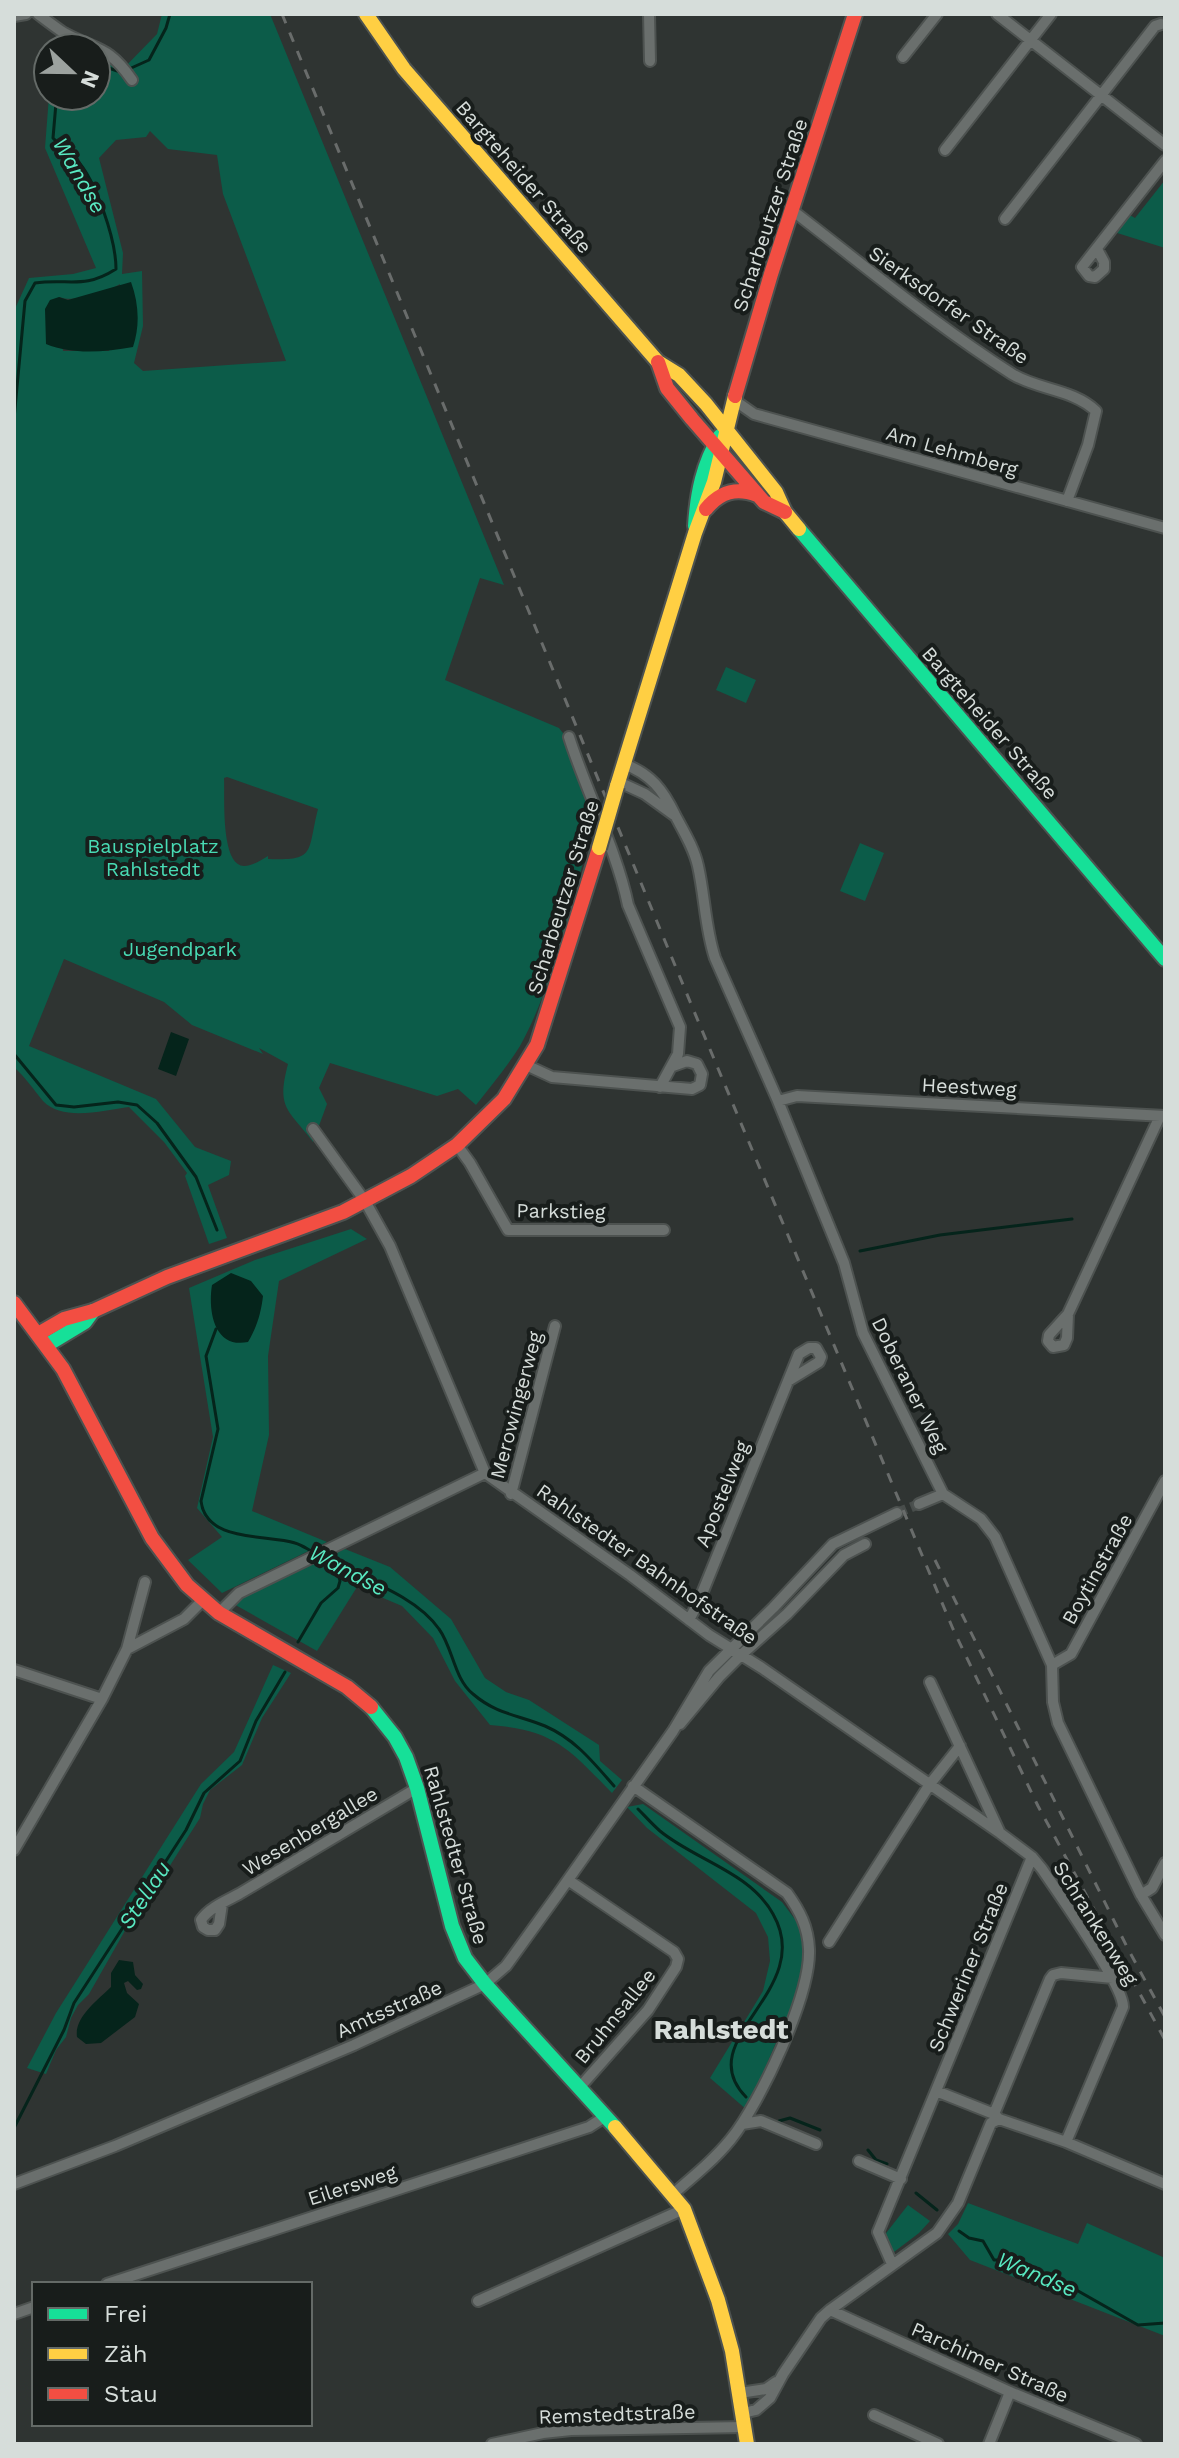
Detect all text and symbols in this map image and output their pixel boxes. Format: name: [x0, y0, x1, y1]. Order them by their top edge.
north arrow: [32, 32, 112, 112]
text: N: [75, 67, 105, 92]
street label: Bargteheider Straße: [451, 96, 597, 258]
street label: Scharbeutzer Straße: [727, 115, 813, 315]
water label: Wandse: [48, 133, 111, 218]
street label: Sierksdorfer Straße: [864, 241, 1034, 369]
street label: Am Lehmberg: [883, 421, 1021, 481]
street label: Bargteheider Straße: [917, 642, 1063, 804]
street label: Scharbeutzer Straße: [522, 797, 604, 997]
park label: Bauspielplatz Rahlstedt: [87, 834, 219, 881]
park label: Jugendpark: [123, 937, 237, 961]
street label: Heestweg: [921, 1073, 1017, 1101]
street label: Parkstieg: [516, 1198, 606, 1224]
street label: Doberaner Weg: [867, 1313, 953, 1457]
street label: Merowingerweg: [485, 1328, 547, 1481]
street label: Apostelweg: [690, 1437, 754, 1551]
street label: Rahlstedter Bahnhofstraße: [532, 1479, 762, 1649]
street label: Boytinstraße: [1057, 1509, 1137, 1629]
water label: Wandse: [305, 1540, 391, 1601]
street label: Rahlstedter Straße: [419, 1763, 493, 1947]
street label: Wesenbergallee: [238, 1781, 382, 1881]
water label: Stellau: [113, 1857, 175, 1934]
street label: Schrankenweg: [1048, 1857, 1144, 1990]
street label: Schweriner Straße: [923, 1879, 1013, 2055]
street label: Bruhnsallee: [569, 1964, 661, 2068]
street label: Amtsstraße: [332, 1975, 446, 2043]
district label: Rahlstedt: [653, 2013, 789, 2046]
street label: Eilersweg: [305, 2159, 400, 2211]
water label: Wandse: [993, 2247, 1080, 2302]
legend: [32, 2282, 312, 2426]
text: Frei: [104, 2300, 147, 2328]
street label: Parchimer Straße: [908, 2317, 1072, 2407]
text: Zäh: [104, 2340, 148, 2368]
text: Stau: [104, 2380, 158, 2408]
street label: Remstedtstraße: [538, 2399, 696, 2429]

